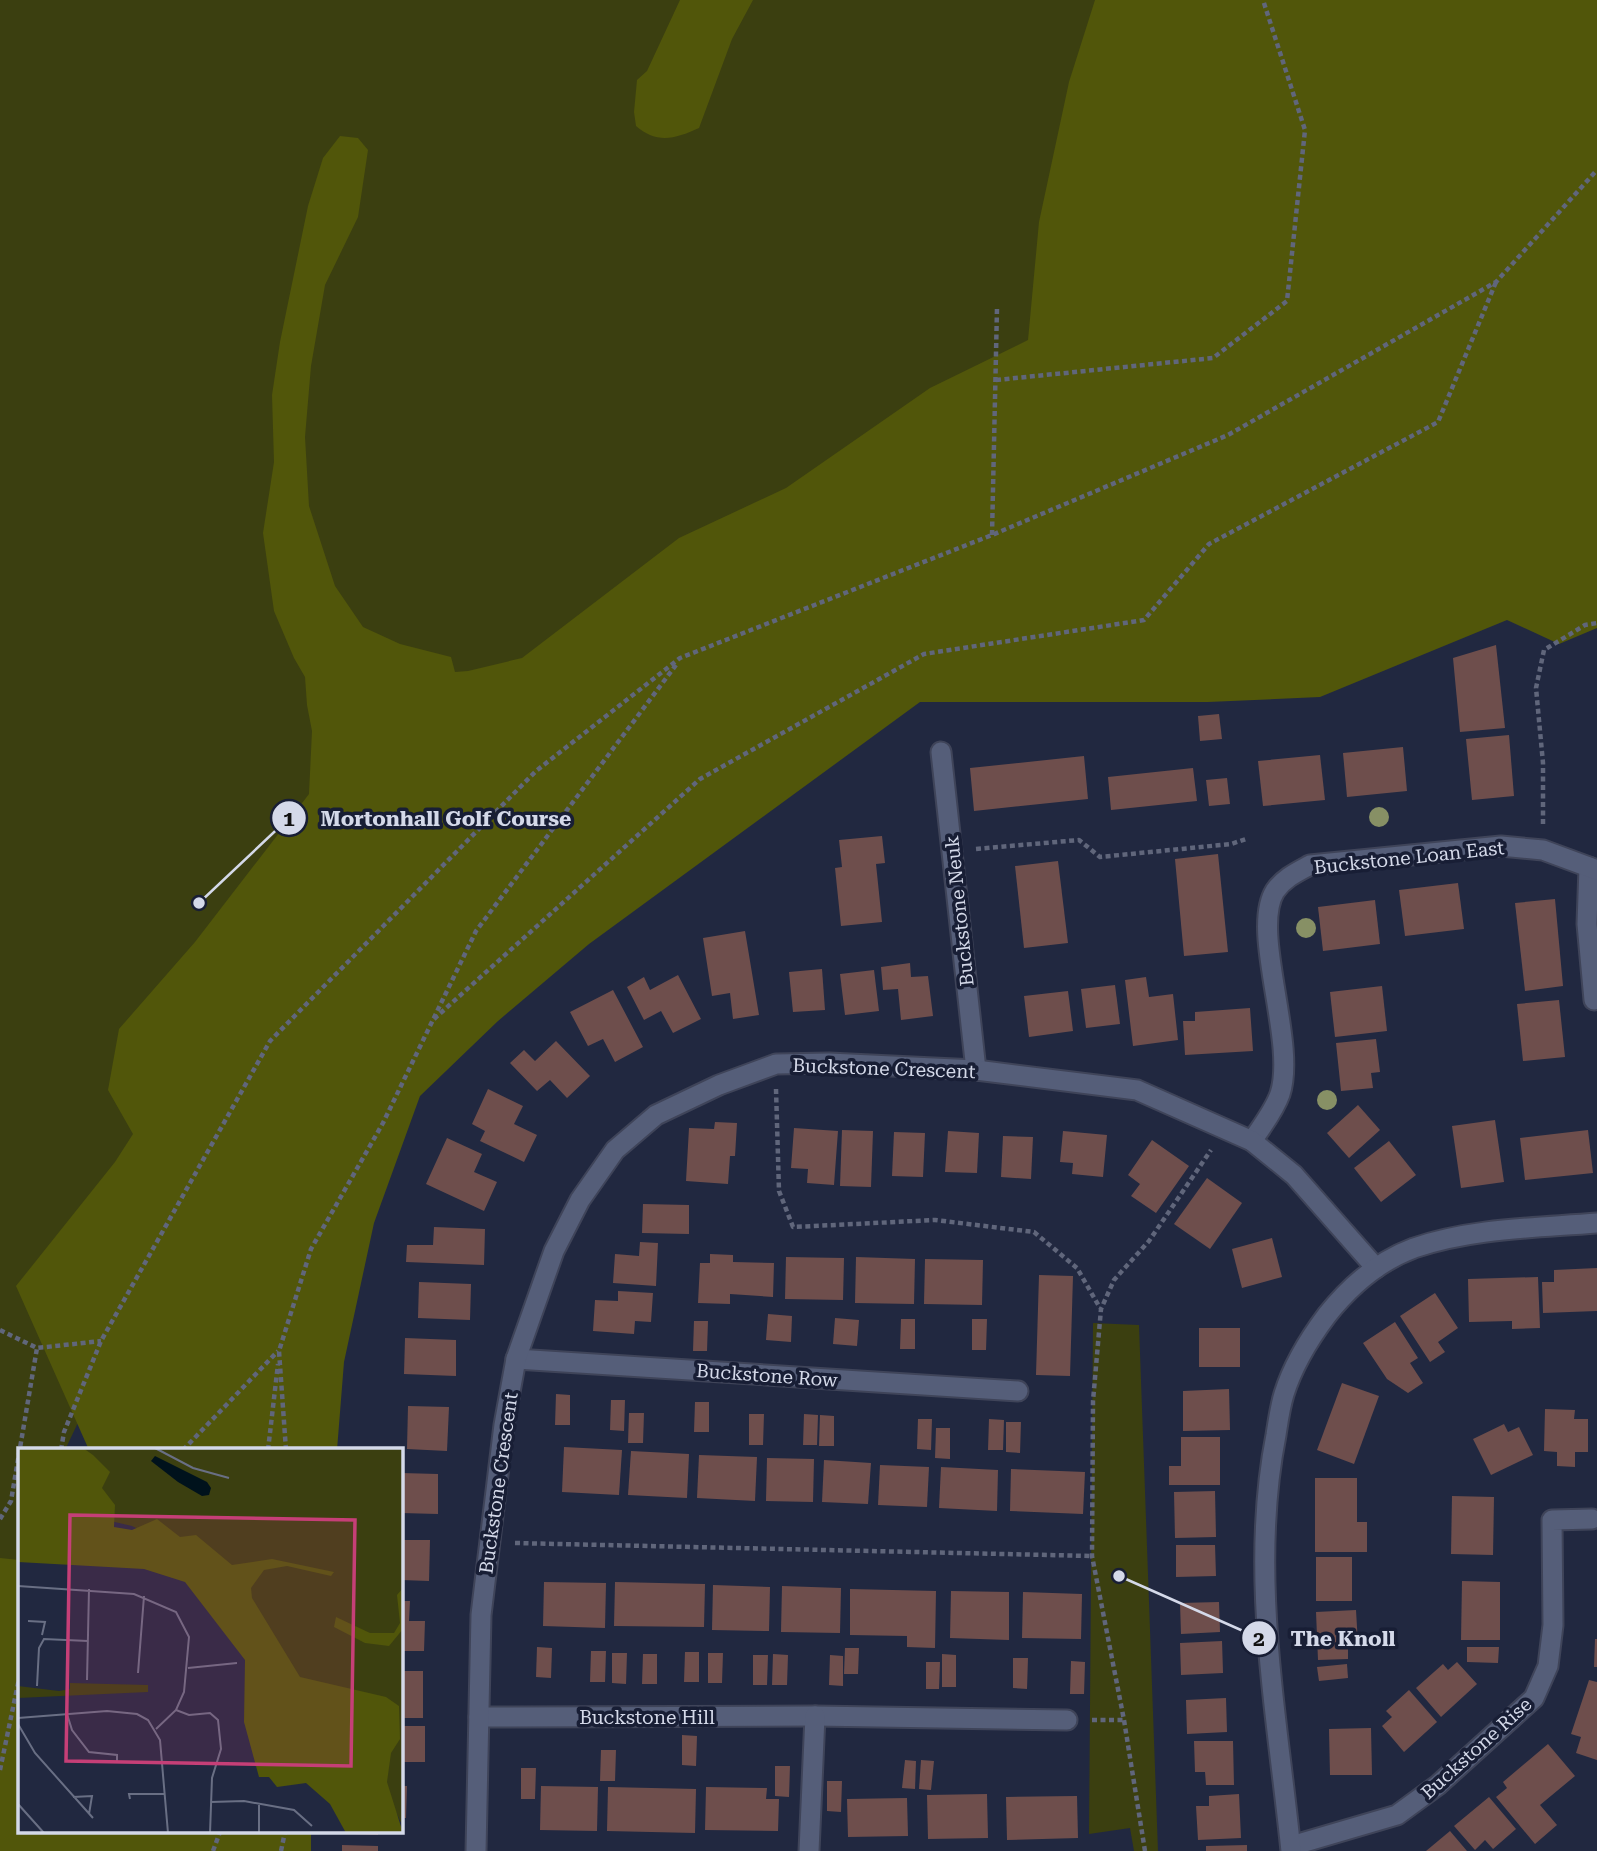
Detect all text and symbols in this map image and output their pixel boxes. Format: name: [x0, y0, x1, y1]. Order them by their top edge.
callout: Mortonhall Golf Course: [271, 797, 585, 839]
text: 1: [283, 807, 295, 831]
text: Mortonhall Golf Course: [321, 807, 571, 831]
street label: Buckstone Neuk: [940, 835, 979, 987]
street label: Buckstone Loan East: [1313, 836, 1505, 879]
street label: Buckstone Crescent: [792, 1054, 976, 1083]
street label: Buckstone Row: [695, 1359, 839, 1392]
street label: Buckstone Crescent: [474, 1391, 523, 1575]
inset map: [18, 1448, 402, 1834]
callout: The Knoll: [1241, 1617, 1409, 1659]
text: 2: [1253, 1627, 1265, 1651]
text: The Knoll: [1291, 1627, 1396, 1651]
street label: Buckstone Rise: [1416, 1693, 1536, 1804]
street label: Buckstone Hill: [579, 1706, 715, 1729]

